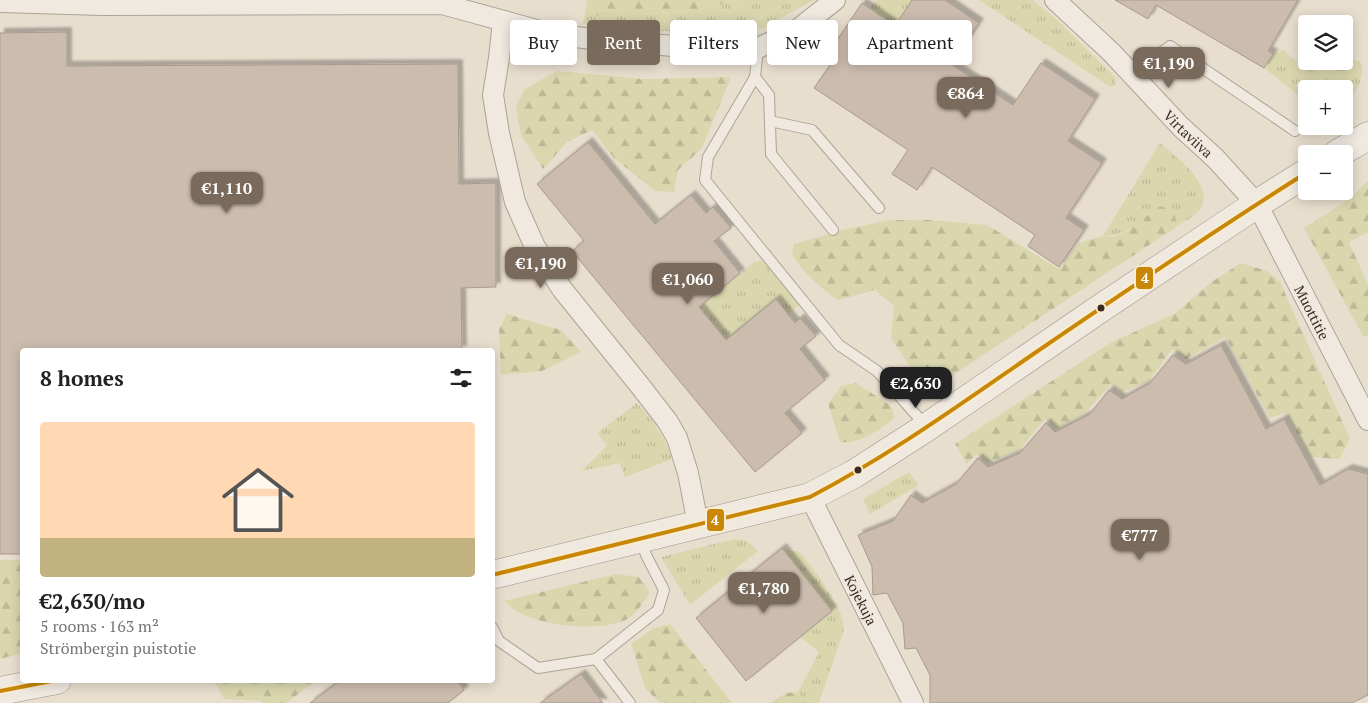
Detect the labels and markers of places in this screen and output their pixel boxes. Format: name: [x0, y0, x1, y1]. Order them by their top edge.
pin: €1,190: [1128, 46, 1210, 89]
pin: €864: [936, 76, 996, 119]
pin: €1,110: [186, 172, 268, 214]
pin: €1,190: [500, 246, 582, 289]
pin: €1,060: [647, 262, 729, 305]
unlabelled marker: [1096, 303, 1106, 313]
pin: €2,630: [875, 366, 957, 409]
unlabelled marker: [853, 465, 863, 475]
pin: €777: [1110, 518, 1170, 561]
pin: €1,780: [723, 572, 805, 614]

